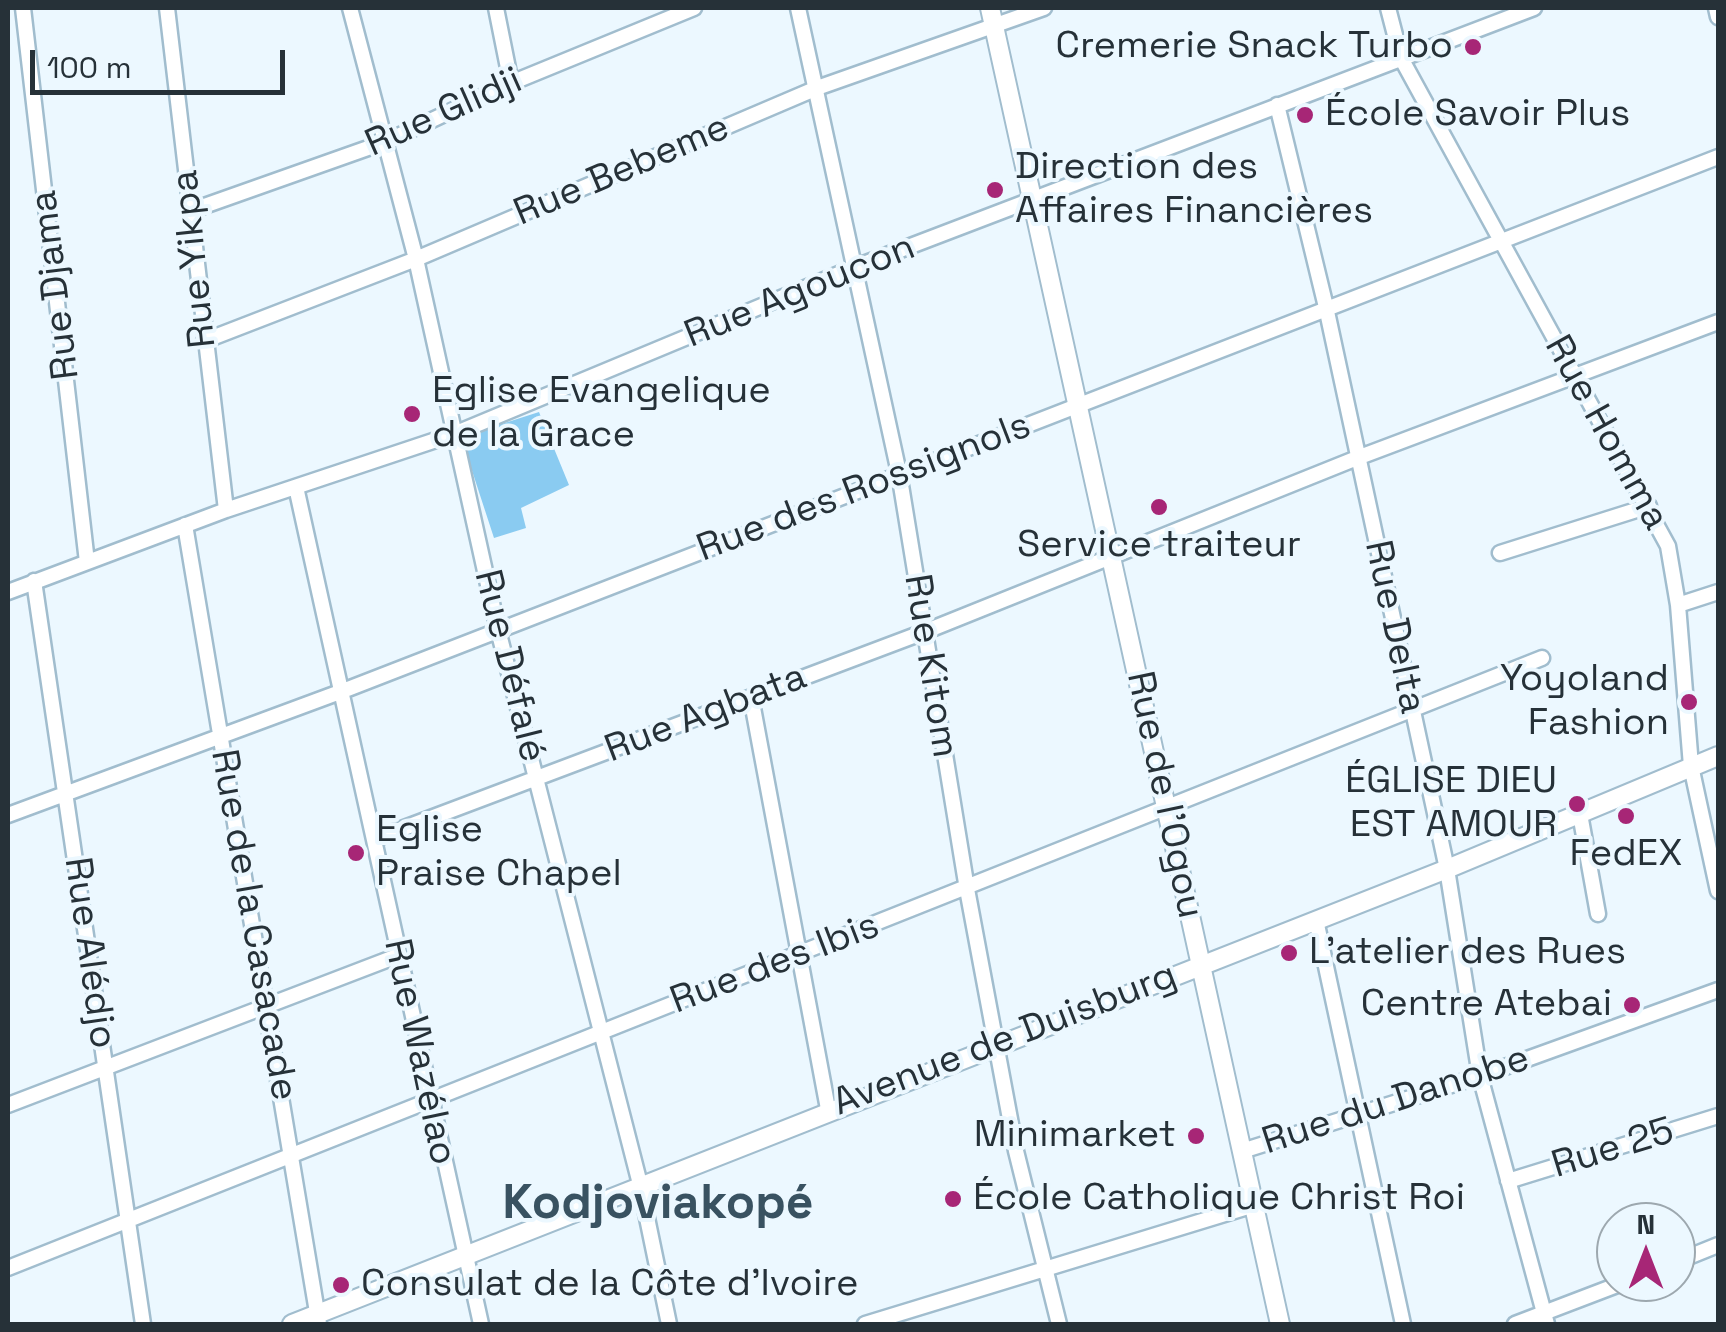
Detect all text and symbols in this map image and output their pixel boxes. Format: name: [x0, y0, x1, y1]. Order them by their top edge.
place label: Cremerie Snack Turbo: [1056, 24, 1453, 70]
scale bar: [35, 30, 290, 92]
marker: Cremerie Snack Turbo: [1462, 36, 1484, 58]
text: 100 m: [47, 48, 132, 87]
street label: Rue Glidji: [359, 58, 529, 168]
place label: École Savoir Plus: [1325, 92, 1630, 138]
marker: École Savoir Plus: [1294, 104, 1316, 126]
street label: Rue Bebeme: [508, 105, 736, 237]
place label: Direction des Affaires Financières: [1015, 145, 1373, 234]
street label: Rue Yikpa: [163, 168, 227, 350]
marker: Direction des Affaires Financières: [984, 179, 1006, 201]
street label: Rue Djama: [22, 188, 90, 382]
street label: Rue Agoucon: [678, 225, 922, 359]
street label: Rue Homma: [1534, 328, 1678, 538]
place label: Eglise Evangelique de la Grace: [432, 369, 771, 458]
marker: Eglise Evangelique de la Grace: [401, 403, 423, 425]
street label: Rue des Rossignols: [691, 403, 1037, 573]
marker: Service traiteur: [1148, 496, 1170, 518]
place label: Service traiteur: [1017, 523, 1301, 569]
street label: Rue Delta: [1353, 536, 1435, 718]
street label: Rue Défalé: [463, 565, 555, 767]
street label: Rue Kitom: [893, 571, 967, 761]
street label: Rue Agbata: [599, 655, 813, 773]
place label: Yoyoland Fashion: [1500, 657, 1669, 746]
street label: Rue de l'Ogou: [1116, 667, 1212, 923]
marker: Yoyoland Fashion: [1678, 691, 1700, 713]
street label: Rue de la Casacade: [200, 746, 306, 1104]
place label: ÉGLISE DIEU EST AMOUR: [1345, 759, 1557, 848]
marker: ÉGLISE DIEU EST AMOUR: [1566, 793, 1588, 815]
marker: FedEX: [1615, 805, 1637, 827]
place label: Eglise Praise Chapel: [376, 808, 622, 898]
place label: FedEX: [1570, 832, 1682, 878]
marker: Eglise Praise Chapel: [345, 842, 367, 864]
street label: Rue Alédjo: [53, 854, 125, 1052]
street label: Rue des Ibis: [664, 903, 886, 1025]
place label: L'atelier des Rues: [1309, 930, 1626, 976]
street label: Rue Wazélao: [373, 935, 465, 1169]
marker: L'atelier des Rues: [1278, 942, 1300, 964]
street label: Avenue de Duisburg: [827, 953, 1183, 1127]
place label: Centre Atebai: [1361, 982, 1612, 1028]
marker: Centre Atebai: [1621, 994, 1643, 1016]
street label: Rue du Danobe: [1257, 1036, 1535, 1166]
street label: Rue 25: [1546, 1109, 1680, 1189]
place label: Minimarket: [974, 1113, 1176, 1159]
marker: Minimarket: [1185, 1125, 1207, 1147]
district label: Kodjoviakopé: [502, 1176, 814, 1234]
place label: École Catholique Christ Roi: [973, 1176, 1465, 1222]
marker: École Catholique Christ Roi: [942, 1188, 964, 1210]
north arrow: [1596, 1202, 1696, 1302]
text: N: [1637, 1206, 1655, 1242]
place label: Consulat de la Côte d’Ivoire: [361, 1262, 858, 1308]
marker: Consulat de la Côte d’Ivoire: [330, 1274, 352, 1296]

